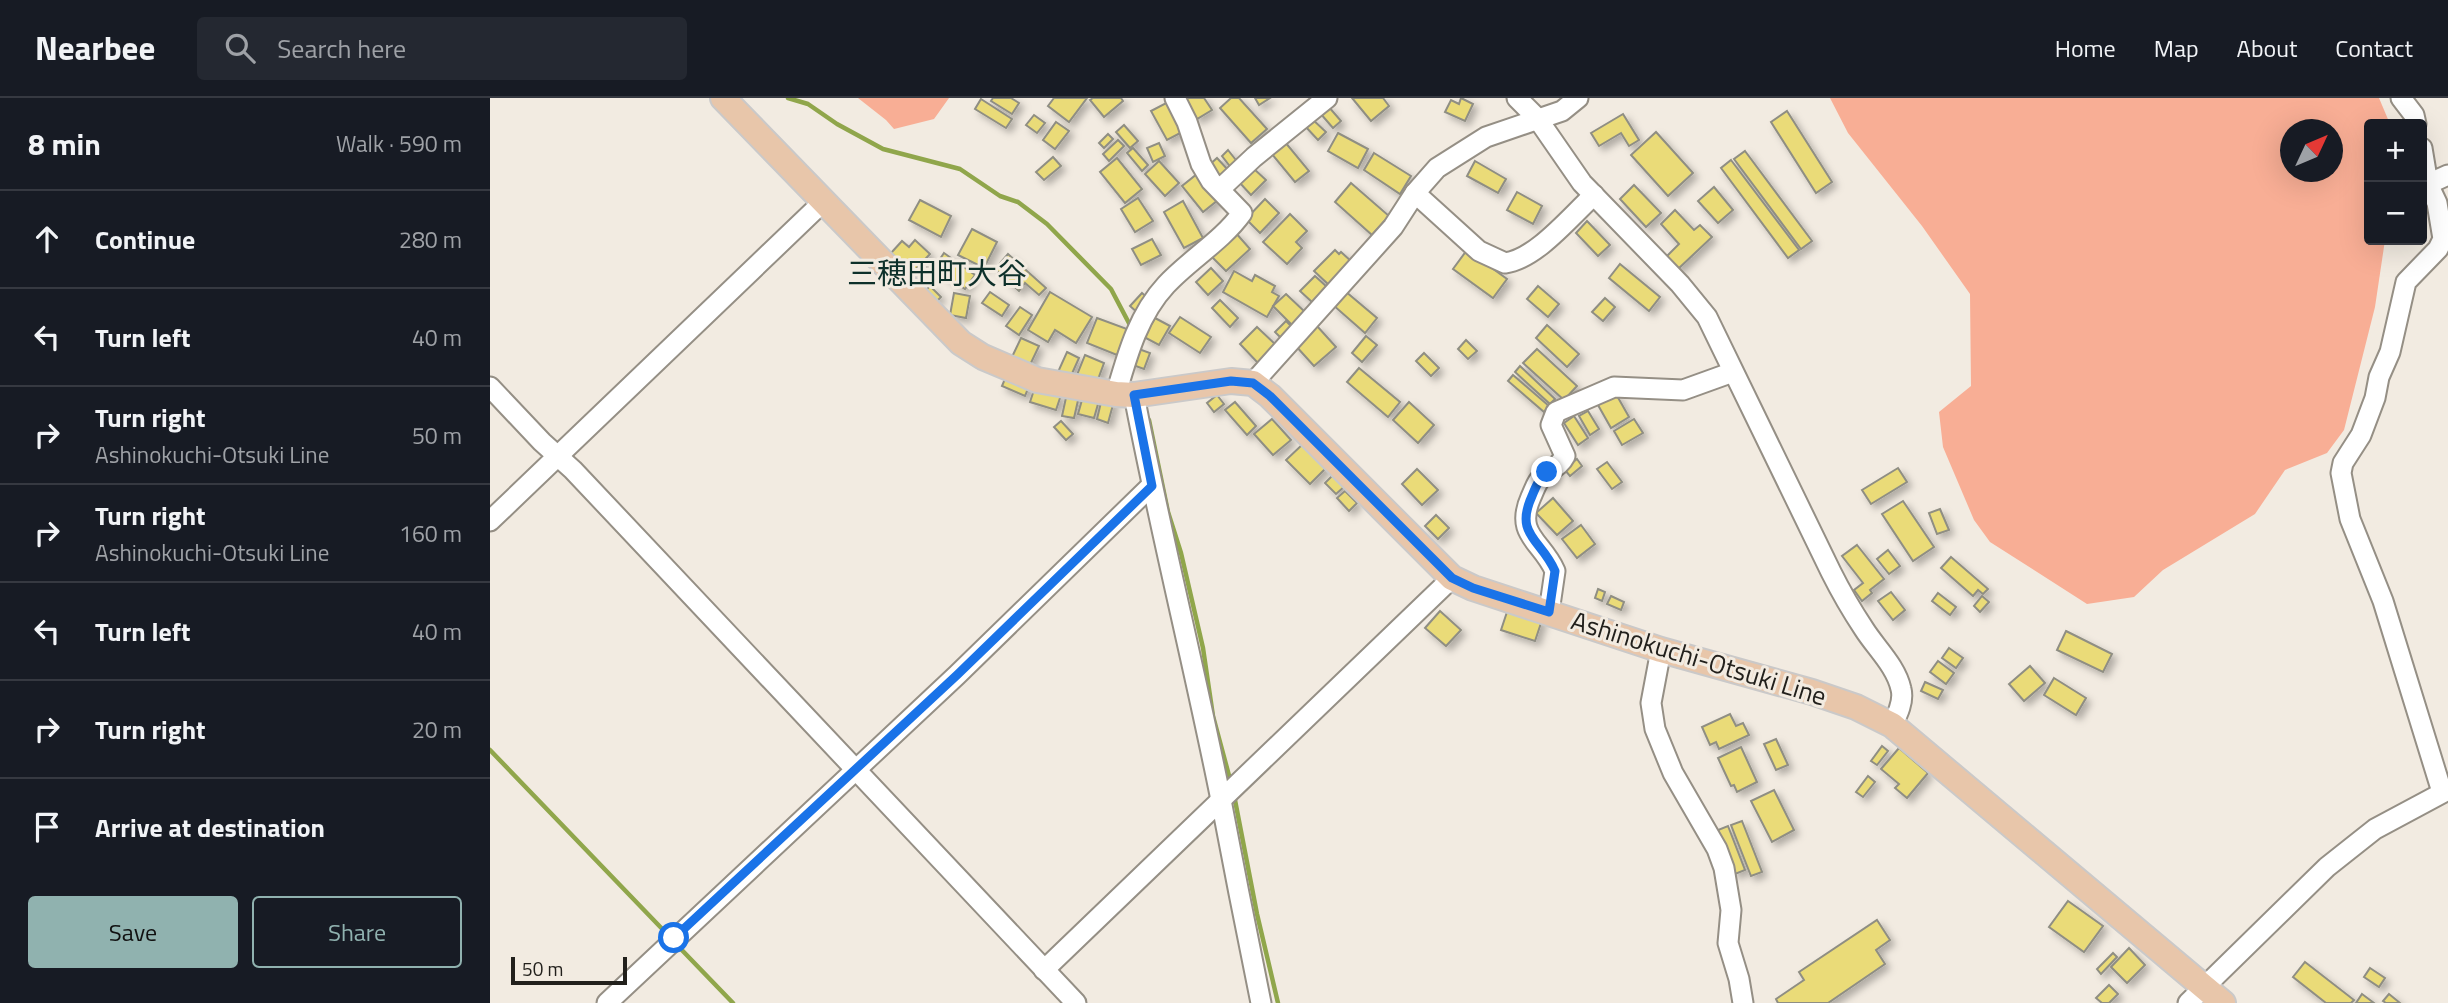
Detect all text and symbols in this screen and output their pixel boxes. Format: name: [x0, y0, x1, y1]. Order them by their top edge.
search box: [197, 17, 687, 80]
text: Nearbee: [35, 23, 155, 73]
icon: search: [221, 29, 259, 67]
text: Search here: [277, 29, 406, 68]
text: Home: [2055, 30, 2116, 66]
text: Map: [2154, 30, 2199, 66]
text: About: [2237, 30, 2297, 66]
text: Contact: [2335, 30, 2413, 66]
north arrow: [2280, 119, 2343, 182]
map controls: [2364, 119, 2427, 245]
button: +: [2364, 119, 2427, 182]
text: 8 min: [28, 121, 101, 167]
text: Walk · 590 m: [336, 126, 462, 161]
button: −: [2364, 182, 2427, 245]
icon: ahead: [28, 220, 66, 258]
text: Continue: [95, 220, 195, 259]
text: 280 m: [399, 222, 462, 257]
district label: 三穂田町大谷: [847, 250, 1027, 296]
icon: left: [28, 318, 66, 356]
text: Turn left: [95, 318, 190, 357]
text: 40 m: [412, 320, 462, 355]
text: Turn right: [95, 398, 206, 437]
icon: right: [28, 416, 66, 454]
text: 50 m: [412, 418, 462, 453]
text: Ashinokuchi-Otsuki Line: [95, 437, 329, 472]
route end: [1531, 456, 1562, 487]
text: Turn right: [95, 496, 206, 535]
icon: right: [28, 514, 66, 552]
text: 160 m: [399, 516, 462, 551]
text: Ashinokuchi-Otsuki Line: [95, 535, 329, 570]
street label: Ashinokuchi-Otsuki Line: [1567, 601, 1831, 715]
icon: left: [28, 612, 66, 650]
text: Turn left: [95, 612, 190, 651]
text: 40 m: [412, 614, 462, 649]
icon: right: [28, 710, 66, 748]
text: Turn right: [95, 710, 206, 749]
text: 20 m: [412, 712, 462, 747]
icon: arrive: [28, 808, 66, 846]
text: Arrive at destination: [95, 808, 325, 847]
button: Save: [28, 896, 238, 968]
button: Share: [252, 896, 462, 968]
route start: [658, 922, 689, 953]
scale bar: [511, 954, 626, 986]
text: 50 m: [522, 954, 563, 983]

